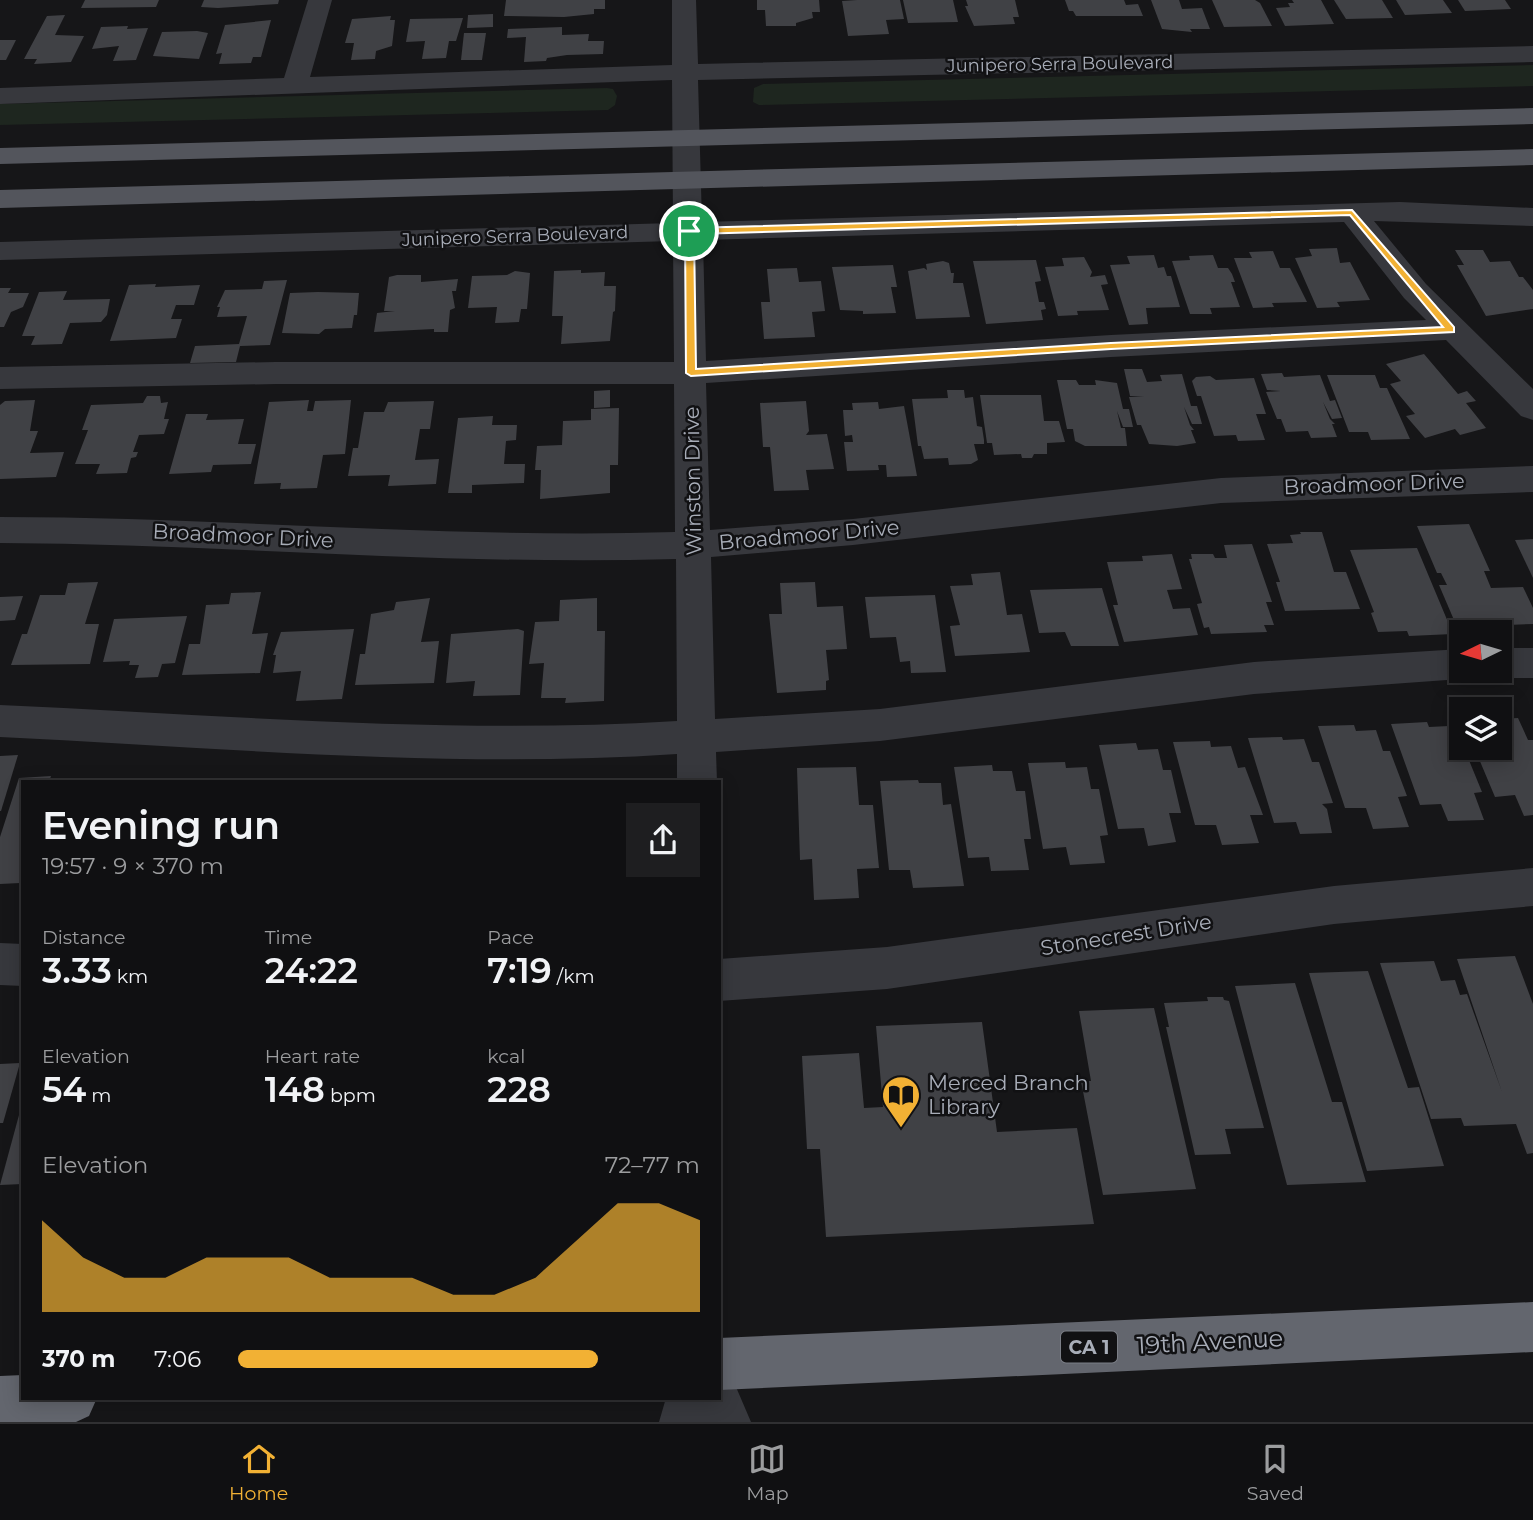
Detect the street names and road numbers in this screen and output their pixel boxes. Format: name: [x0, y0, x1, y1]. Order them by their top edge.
street label: Junipero Serra Boulevard: [945, 51, 1174, 77]
street label: Junipero Serra Boulevard: [400, 221, 629, 251]
street label: Winston Drive: [679, 406, 706, 556]
street label: Broadmoor Drive: [1283, 468, 1465, 499]
street label: Broadmoor Drive: [718, 514, 900, 555]
street label: Broadmoor Drive: [152, 518, 334, 553]
street label: Stonecrest Drive: [1039, 909, 1213, 960]
street label: 19th Avenue: [1136, 1323, 1284, 1360]
road number: CA 1: [1061, 1331, 1117, 1362]

